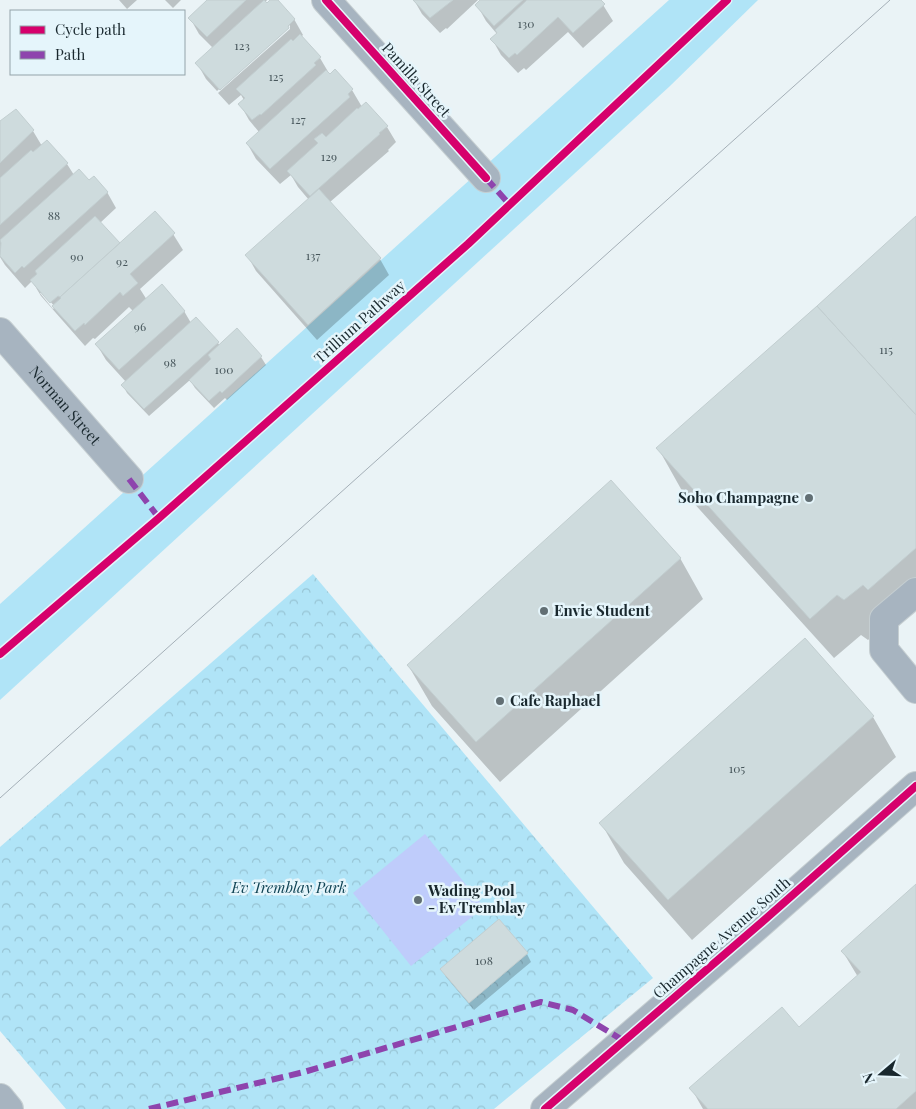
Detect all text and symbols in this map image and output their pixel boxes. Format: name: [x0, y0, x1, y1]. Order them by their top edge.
legend: [10, 10, 185, 75]
house number: 130: [518, 15, 534, 31]
text: Cycle path: [55, 19, 126, 39]
house number: 123: [234, 37, 250, 53]
street label: Pamilla Street: [378, 38, 456, 121]
text: Path: [55, 44, 85, 64]
house number: 125: [268, 68, 284, 84]
house number: 127: [290, 111, 306, 127]
house number: 129: [321, 148, 337, 164]
house number: 88: [48, 207, 60, 223]
house number: 137: [306, 247, 320, 263]
house number: 90: [70, 248, 84, 264]
house number: 92: [116, 253, 128, 269]
street label: Trillium Pathway: [310, 275, 409, 367]
house number: 96: [134, 318, 146, 334]
house number: 115: [879, 341, 893, 357]
house number: 98: [164, 354, 176, 370]
street label: Norman Street: [25, 361, 106, 449]
house number: 100: [215, 361, 233, 377]
place label: Soho Champagne: [678, 487, 799, 507]
marker: Soho Champagne: [803, 492, 815, 504]
place label: Envie Student: [554, 600, 651, 620]
marker: Envie Student: [538, 605, 550, 617]
place label: Cafe Raphael: [510, 690, 601, 710]
marker: Cafe Raphael: [494, 695, 506, 707]
house number: 105: [729, 760, 745, 776]
street label: Champagne Avenue South: [648, 872, 795, 1003]
park label: Ev Tremblay Park: [230, 877, 347, 897]
place label: Wading Pool - Ev Tremblay: [427, 880, 525, 917]
marker: Wading Pool - Ev Tremblay: [412, 894, 424, 906]
house number: 108: [475, 952, 493, 968]
north arrow: [856, 1049, 906, 1099]
text: N: [858, 1071, 879, 1086]

